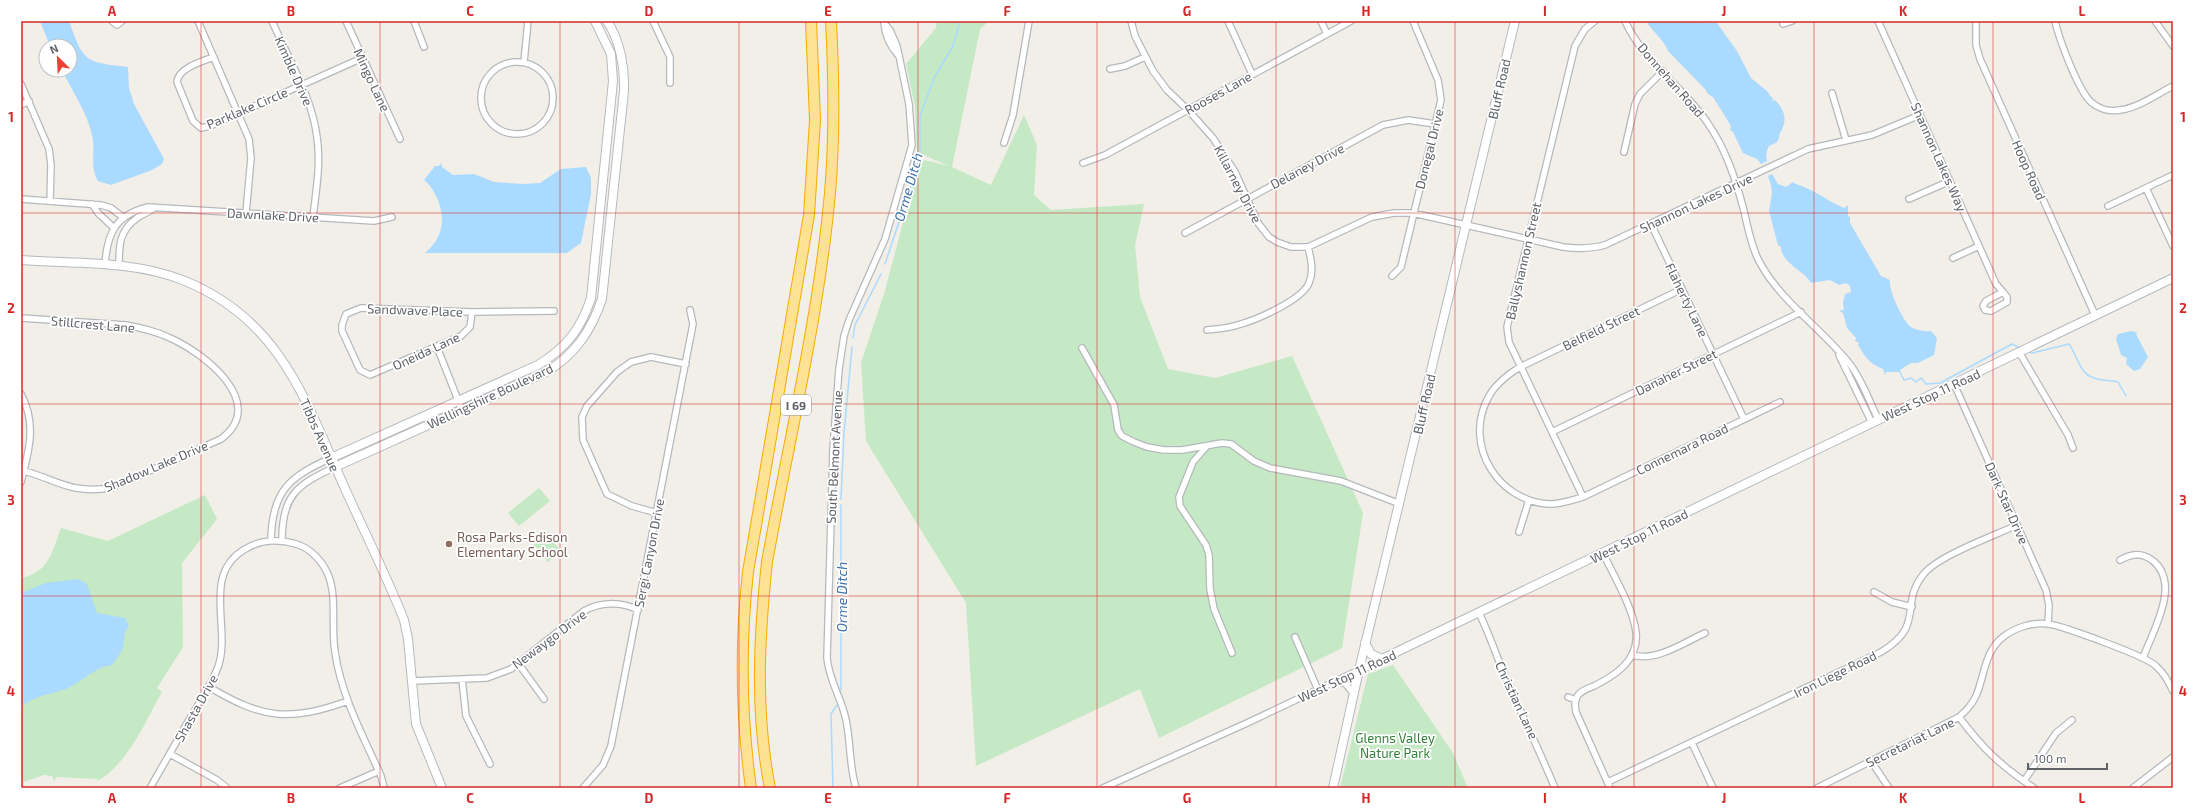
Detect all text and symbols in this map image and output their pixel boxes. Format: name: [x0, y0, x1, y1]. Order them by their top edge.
text: A: [108, 3, 117, 19]
text: B: [287, 3, 295, 19]
text: C: [466, 3, 474, 19]
text: D: [645, 3, 654, 19]
text: E: [824, 3, 832, 19]
text: F: [1003, 3, 1011, 19]
text: G: [1183, 3, 1191, 19]
text: H: [1362, 3, 1371, 19]
text: I: [1543, 3, 1547, 19]
text: J: [1722, 3, 1726, 19]
text: K: [1899, 3, 1908, 19]
text: L: [2079, 3, 2086, 19]
street label: Kimble Drive: [272, 34, 316, 108]
north arrow: [38, 38, 78, 78]
street label: Donnehan Road: [1634, 40, 1708, 120]
text: N: [47, 41, 60, 56]
street label: Mingo Lane: [350, 46, 394, 114]
street label: Bluff Road: [1484, 57, 1514, 121]
street label: Rooses Lane: [1182, 68, 1254, 118]
street label: Parklake Circle: [204, 84, 290, 132]
street label: Shannon Lakes Way: [1908, 100, 1970, 214]
street label: Donegal Drive: [1411, 107, 1447, 191]
text: 1: [8, 109, 14, 125]
text: 1: [2180, 109, 2186, 125]
street label: Hoop Road: [2009, 138, 2049, 202]
street label: Delaney Drive: [1267, 140, 1347, 192]
street label: Killarney Drive: [1211, 142, 1265, 226]
water label: Orme Ditch: [890, 151, 926, 223]
street label: Shannon Lakes Drive: [1637, 170, 1755, 236]
street label: Ballyshannon Street: [1502, 201, 1544, 321]
street label: Dawnlake Drive: [227, 205, 319, 225]
street label: Flaherty Lane: [1662, 260, 1712, 340]
text: 2: [7, 300, 15, 316]
street label: Sandwave Place: [367, 300, 463, 320]
text: 2: [2179, 300, 2187, 316]
street label: Belfield Street: [1560, 302, 1642, 354]
street label: Stillcrest Lane: [50, 312, 136, 336]
street label: Oneida Lane: [390, 328, 462, 374]
street label: Danaher Street: [1633, 345, 1720, 399]
street label: Wellingshire Boulevard: [424, 360, 556, 432]
street label: West Stop 11 Road: [1879, 365, 1983, 425]
street label: Bluff Road: [1409, 372, 1439, 436]
street label: South Belmont Avenue: [823, 390, 845, 524]
road number: I 69: [781, 395, 811, 415]
street label: Tibbs Avenue: [297, 396, 343, 474]
street label: Connemara Road: [1633, 420, 1731, 478]
street label: Shadow Lake Drive: [102, 437, 210, 495]
street label: Dark Star Drive: [1982, 459, 2032, 547]
text: 3: [7, 492, 15, 508]
text: 3: [2179, 492, 2187, 508]
street label: Sergi Canyon Drive: [631, 497, 667, 609]
street label: West Stop 11 Road: [1588, 505, 1690, 567]
place label: Rosa Parks-Edison Elementary School: [457, 529, 568, 560]
marker: Rosa Parks-Edison Elementary School: [444, 539, 454, 549]
water label: Orme Ditch: [833, 562, 850, 632]
street label: Newaygo Drive: [509, 606, 589, 672]
street label: West Stop 11 Road: [1295, 646, 1399, 706]
street label: Iron Liege Road: [1791, 647, 1879, 701]
street label: Christian Lane: [1492, 658, 1542, 742]
street label: Shasta Drive: [171, 672, 221, 744]
text: 4: [7, 683, 15, 699]
text: 4: [2179, 683, 2187, 699]
street label: Secretariat Lane: [1863, 714, 1957, 770]
park label: Glenns Valley Nature Park: [1355, 730, 1435, 761]
scale bar: [2028, 745, 2107, 771]
text: 100 m: [2034, 751, 2066, 765]
text: A: [108, 790, 117, 806]
text: B: [287, 790, 295, 806]
text: C: [466, 790, 474, 806]
text: D: [645, 790, 654, 806]
text: E: [824, 790, 832, 806]
text: F: [1003, 790, 1011, 806]
text: G: [1183, 790, 1191, 806]
text: H: [1362, 790, 1371, 806]
text: I: [1543, 790, 1547, 806]
text: J: [1722, 790, 1726, 806]
text: K: [1899, 790, 1908, 806]
text: L: [2079, 790, 2086, 806]

